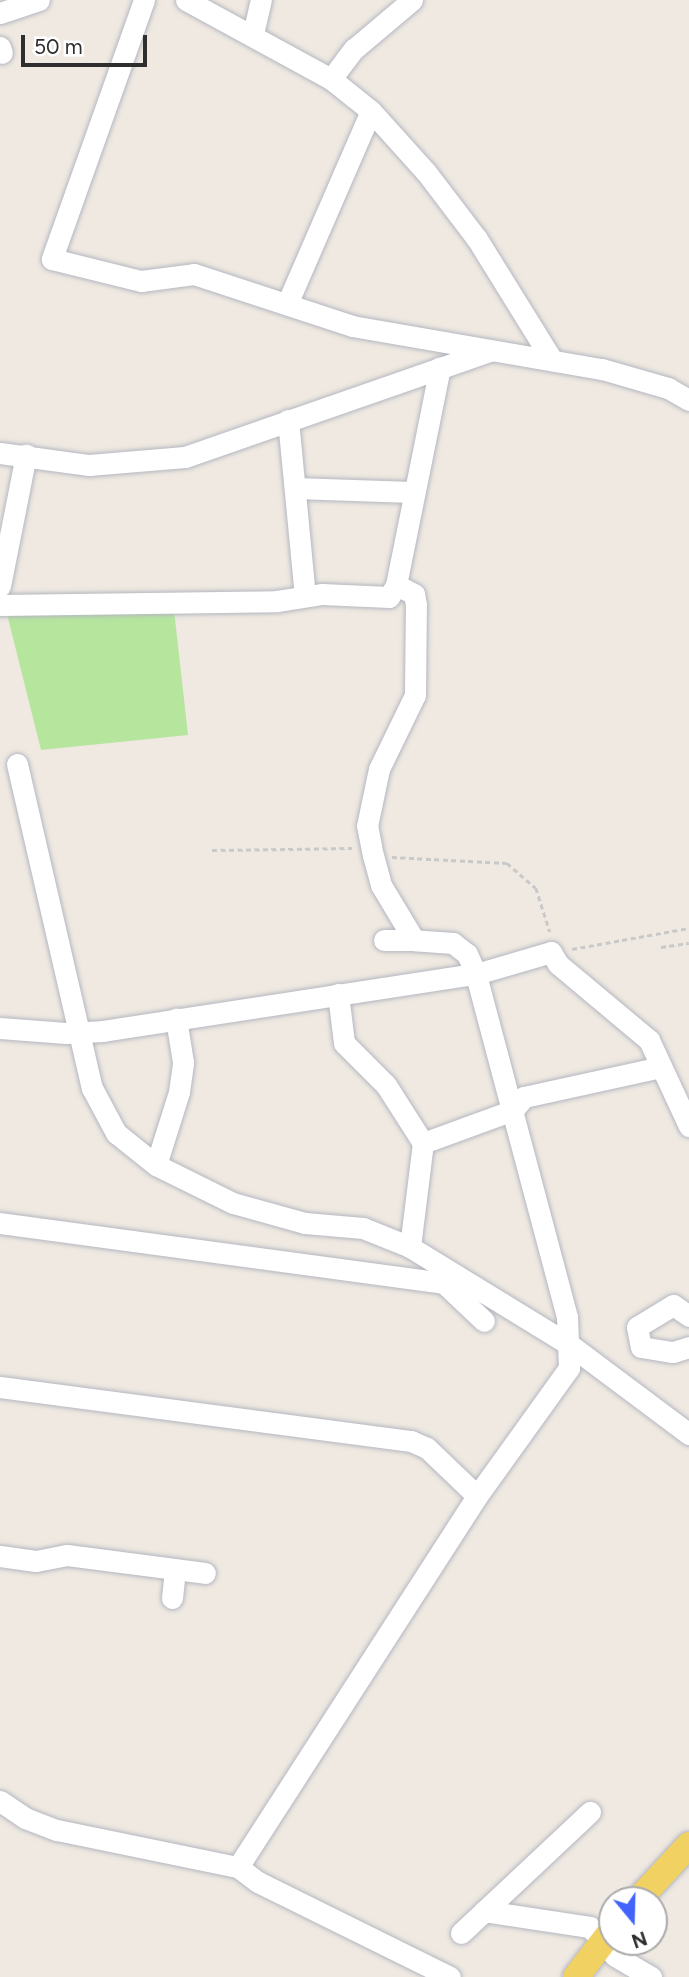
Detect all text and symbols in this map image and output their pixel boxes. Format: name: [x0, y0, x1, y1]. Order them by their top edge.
scale bar: [24, 21, 150, 65]
text: 50 m: [34, 34, 83, 59]
north arrow: [598, 1886, 668, 1956]
text: N: [629, 1926, 650, 1953]

